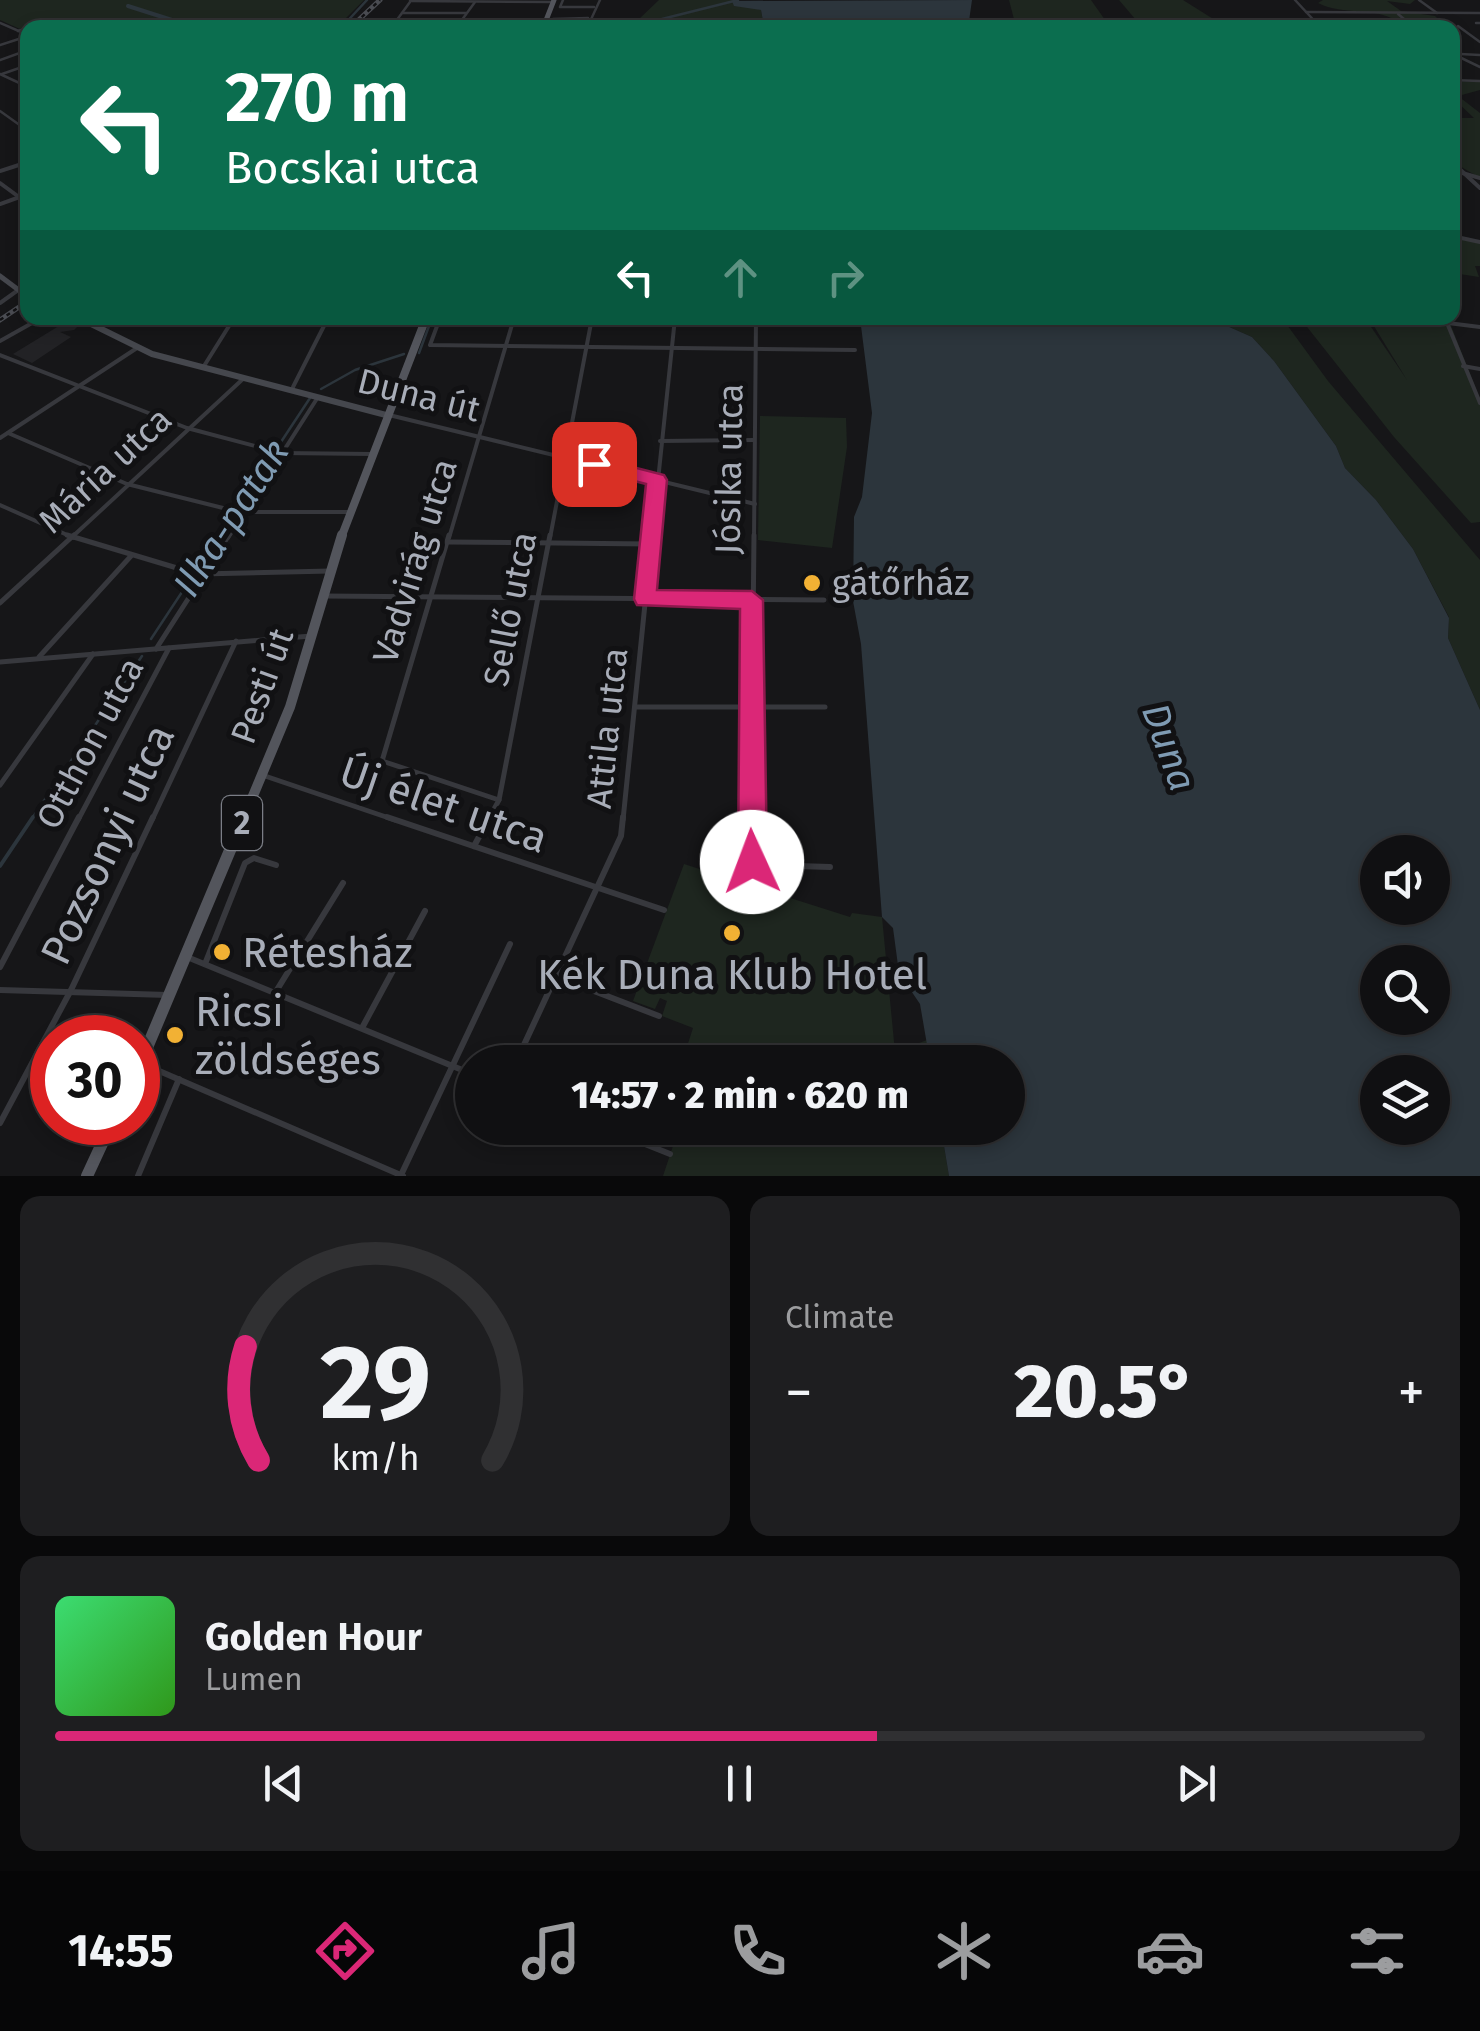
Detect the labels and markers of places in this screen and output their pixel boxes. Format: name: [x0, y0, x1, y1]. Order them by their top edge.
pin: [552, 422, 637, 507]
place label: gátőrház: [832, 562, 969, 604]
marker: gátőrház: [801, 572, 823, 594]
marker: Kék Duna Klub Hotel: [721, 922, 743, 944]
place label: Rétesház: [242, 928, 413, 978]
marker: Rétesház: [211, 941, 233, 963]
place label: Kék Duna Klub Hotel: [537, 950, 927, 1000]
place label: Ricsi zöldséges: [195, 987, 381, 1085]
marker: Ricsi zöldséges: [164, 1024, 186, 1046]

